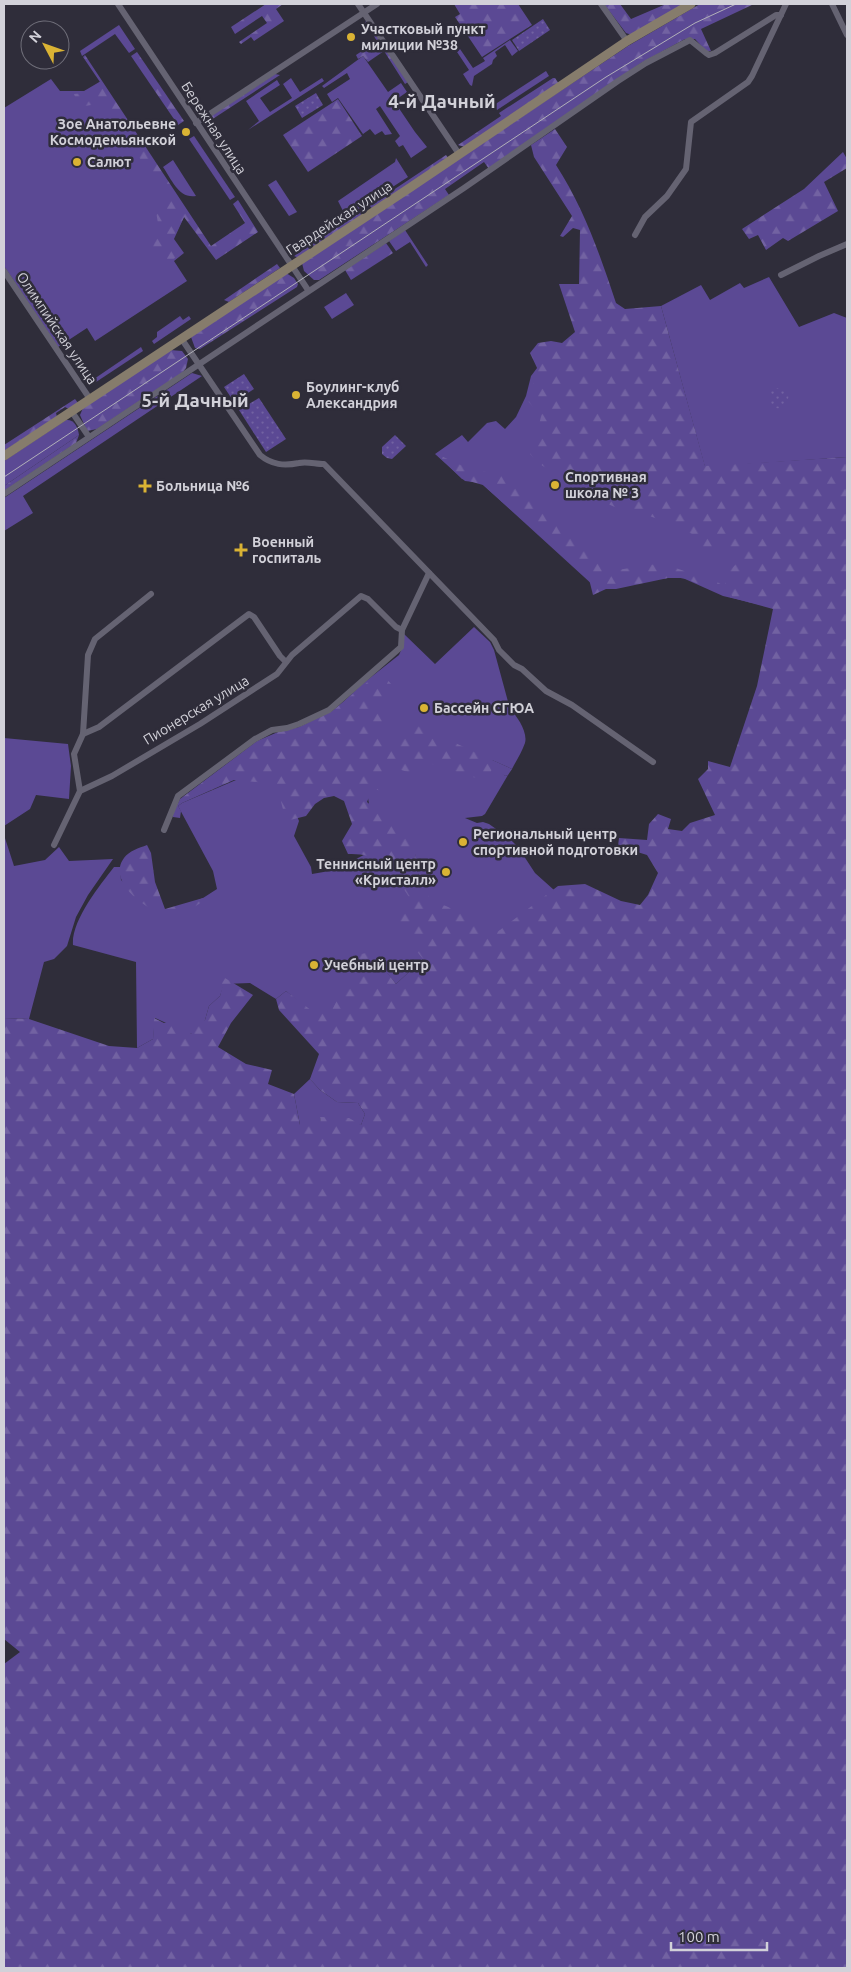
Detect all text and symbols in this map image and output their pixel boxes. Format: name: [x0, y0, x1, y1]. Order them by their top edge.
north arrow: [20, 20, 70, 70]
place label: Участковый пункт милиции №38: [361, 21, 486, 53]
text: N: [26, 27, 45, 46]
marker: Участковый пункт милиции №38: [345, 31, 357, 43]
street label: Бережная улица: [178, 79, 250, 177]
district label: 4-й Дачный: [388, 90, 496, 112]
place label: Зое Анатольевне Космодемьянской: [50, 116, 176, 148]
marker: Зое Анатольевне Космодемьянской: [180, 126, 192, 138]
place label: Салют: [87, 154, 131, 170]
marker: Салют: [71, 156, 83, 168]
street label: Гвардейская улица: [283, 178, 395, 258]
street label: Олимпийская улица: [13, 269, 101, 387]
place label: Боулинг-клуб Александрия: [306, 379, 399, 411]
district label: 5-й Дачный: [141, 389, 249, 411]
marker: Боулинг-клуб Александрия: [290, 389, 302, 401]
place label: Спортивная школа № 3: [565, 469, 647, 501]
place label: Больница №6: [156, 478, 250, 494]
marker: Больница №6: [138, 479, 152, 493]
marker: Спортивная школа № 3: [549, 479, 561, 491]
place label: Военный госпиталь: [252, 534, 322, 566]
marker: Военный госпиталь: [234, 543, 248, 557]
street label: Пионерская улица: [140, 672, 252, 748]
place label: Бассейн СГЮА: [434, 700, 534, 716]
marker: Бассейн СГЮА: [418, 702, 430, 714]
place label: Региональный центр спортивной подготовки: [473, 826, 638, 858]
marker: Региональный центр спортивной подготовки: [457, 836, 469, 848]
place label: Теннисный центр «Кристалл»: [316, 856, 436, 888]
marker: Теннисный центр «Кристалл»: [440, 866, 452, 878]
place label: Учебный центр: [324, 957, 429, 973]
marker: Учебный центр: [308, 959, 320, 971]
scale bar: [671, 1920, 767, 1952]
text: 100 m: [678, 1928, 720, 1945]

